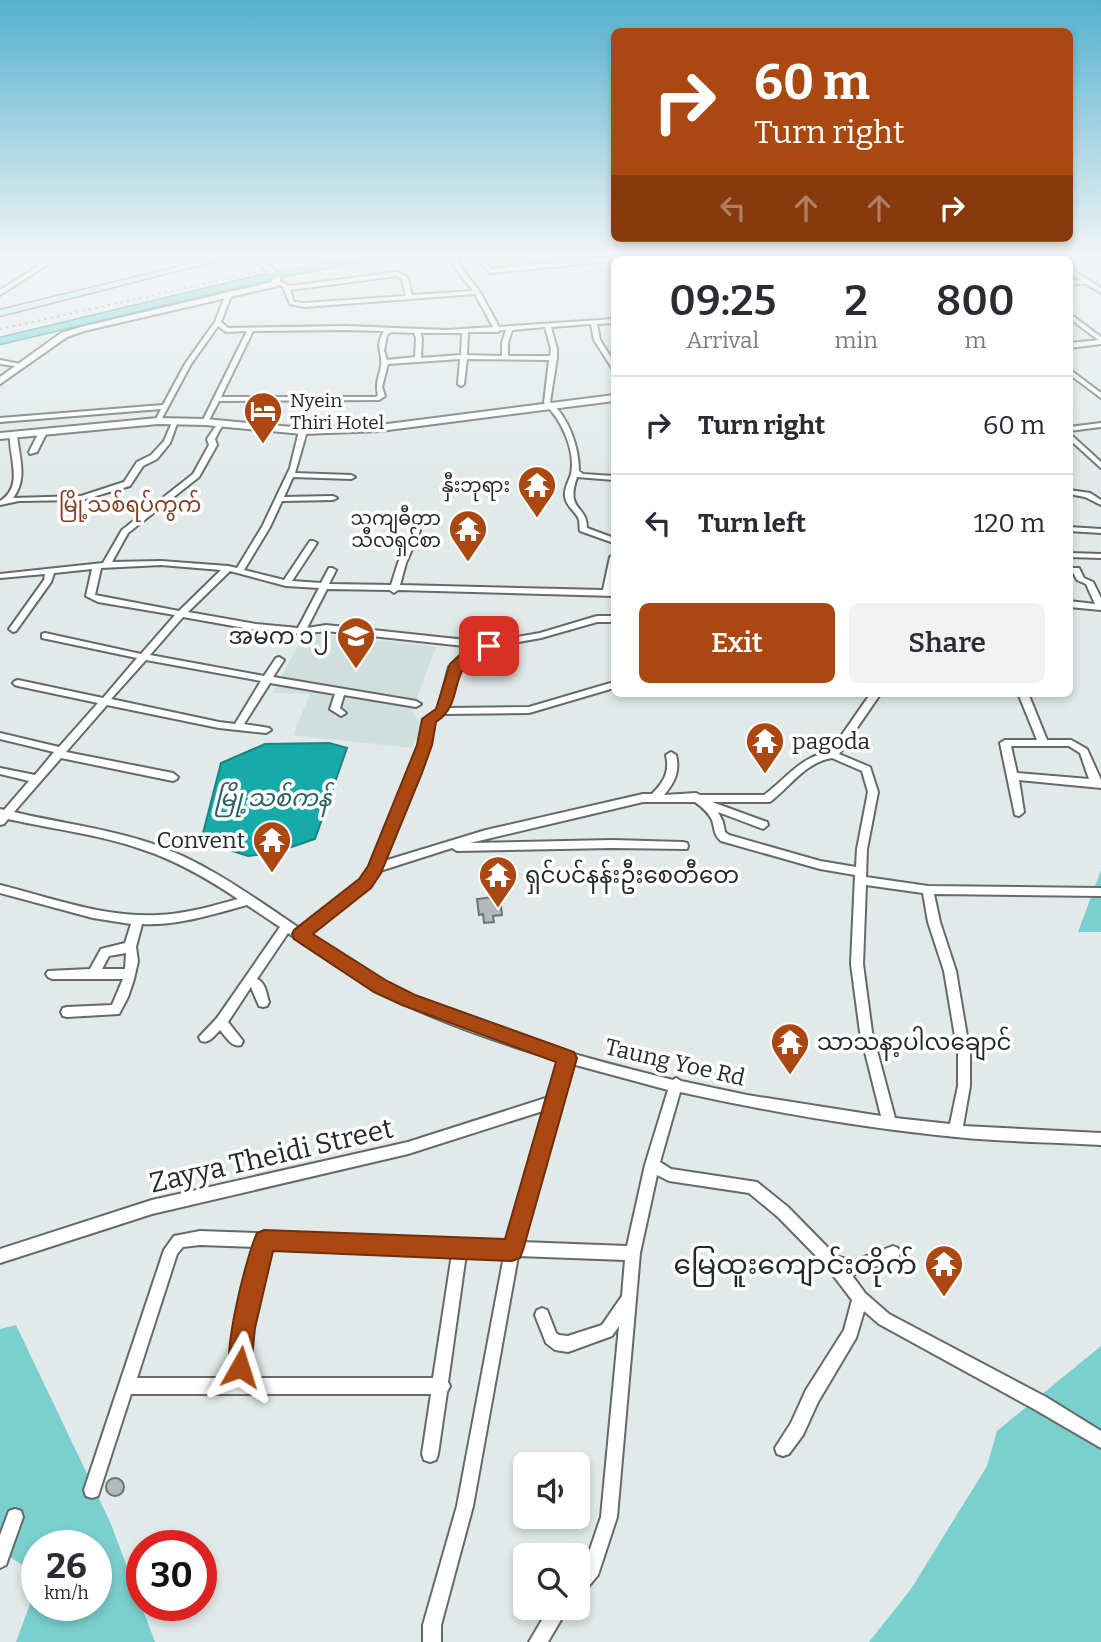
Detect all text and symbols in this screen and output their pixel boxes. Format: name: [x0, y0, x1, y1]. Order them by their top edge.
text: 60 m: [754, 53, 870, 112]
icon: right: [639, 56, 730, 147]
text: Turn right: [754, 113, 905, 151]
icon: left: [714, 189, 752, 227]
icon: ahead: [787, 189, 825, 227]
icon: ahead: [860, 189, 898, 227]
icon: right: [933, 189, 971, 227]
text: 09:25: [669, 276, 776, 326]
text: 2: [844, 276, 868, 326]
text: 800: [936, 276, 1015, 326]
text: Arrival: [686, 326, 759, 354]
text: min: [835, 326, 878, 354]
text: m: [964, 326, 986, 354]
place label: Nyein Thiri Hotel: [290, 389, 384, 434]
hotel icon: Nyein Thiri Hotel: [242, 390, 284, 445]
icon: right: [639, 406, 677, 444]
text: Turn right: [698, 410, 825, 441]
text: 60 m: [983, 410, 1045, 441]
temple icon: နှီးဘုရား: [516, 464, 558, 519]
place label: နှီးဘုရား: [442, 471, 510, 502]
district label: မြို့သစ်ရပ်ကွက်: [59, 489, 201, 522]
place label: သကျဓီတာ သီလရှင်စာ: [351, 504, 441, 557]
icon: left: [639, 504, 677, 542]
temple icon: သကျဓီတာ သီလရှင်စာ: [447, 508, 489, 563]
text: Turn left: [698, 508, 806, 539]
text: 120 m: [974, 508, 1045, 539]
button: Exit: [639, 603, 835, 683]
button: Share: [849, 603, 1045, 683]
school or university icon: အမက ၁၂: [335, 615, 377, 670]
pin: [459, 616, 519, 676]
place label: အမက ၁၂: [229, 622, 329, 655]
icon: arrive: [470, 627, 508, 665]
temple icon: pagoda: [744, 720, 786, 775]
place label: pagoda: [792, 727, 870, 755]
water label: မြို့သစ်ကန်: [215, 781, 334, 818]
temple icon: Convent: [251, 819, 293, 874]
place label: Convent: [156, 826, 245, 854]
temple icon: ရှင်ပင်နန်းဦးစေတီတေ: [477, 854, 519, 909]
place label: ရှင်ပင်နန်းဦးစေတီတေ: [525, 859, 739, 894]
temple icon: သာသနာ့ပါလချောင်: [769, 1021, 811, 1076]
place label: သာသနာ့ပါလချောင်: [817, 1026, 1012, 1061]
street label: Taung Yoe Rd: [602, 1032, 748, 1092]
street label: Zayya Theidi Street: [146, 1111, 396, 1200]
temple icon: မြေထူးကျောင်းတိုက်: [923, 1243, 965, 1298]
place label: မြေထူးကျောင်းတိုက်: [674, 1246, 917, 1287]
position arrow: [203, 1330, 277, 1404]
map controls: [513, 1452, 590, 1620]
button: sound: [513, 1452, 590, 1529]
speed limit sign: 30: [126, 1530, 217, 1621]
button: search: [513, 1543, 590, 1620]
text: 26: [46, 1545, 87, 1587]
text: km/h: [44, 1582, 89, 1604]

